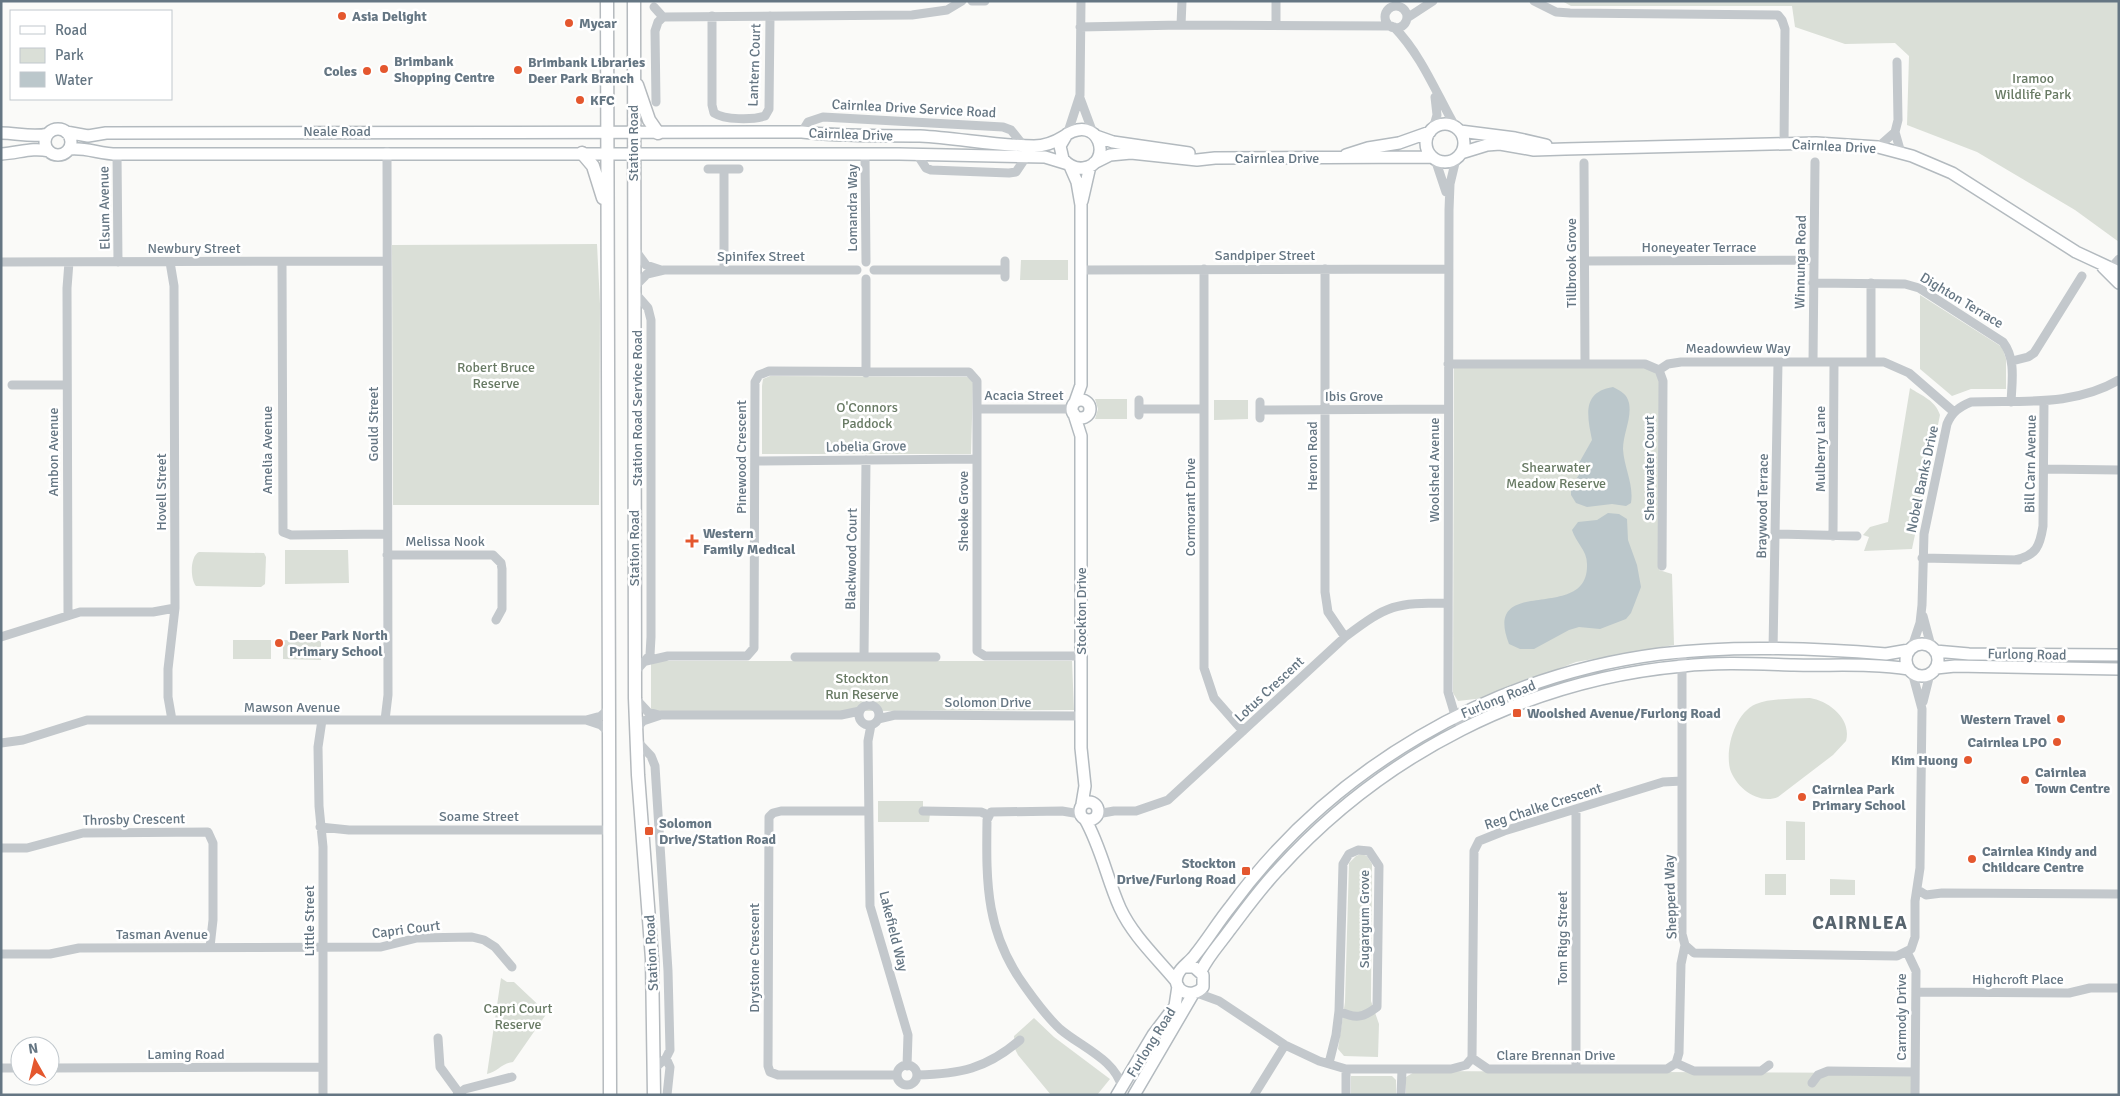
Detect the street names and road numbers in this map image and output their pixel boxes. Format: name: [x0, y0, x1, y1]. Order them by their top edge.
street label: Lantern Court: [745, 23, 764, 107]
street label: Cairnlea Drive Service Road: [831, 96, 997, 121]
street label: Station Road: [625, 105, 642, 181]
street label: Neale Road: [303, 123, 371, 140]
street label: Cairnlea Drive: [808, 125, 894, 144]
street label: Cairnlea Drive: [1791, 136, 1877, 157]
street label: Cairnlea Drive: [1235, 150, 1319, 167]
street label: Lomandra Way: [844, 164, 861, 252]
street label: Elsum Avenue: [95, 166, 114, 250]
street label: Winnunga Road: [1791, 215, 1810, 309]
street label: Tillbrook Grove: [1563, 218, 1580, 308]
street label: Honeyeater Terrace: [1641, 239, 1757, 256]
street label: Newbury Street: [147, 240, 241, 257]
street label: Sandpiper Street: [1215, 247, 1315, 264]
street label: Spinifex Street: [717, 248, 805, 265]
street label: Dighton Terrace: [1917, 269, 2006, 332]
street label: Station Road Service Road: [629, 330, 646, 486]
street label: Meadowview Way: [1686, 340, 1791, 357]
street label: Gould Street: [365, 386, 382, 461]
street label: Acacia Street: [984, 387, 1064, 404]
street label: Ibis Grove: [1325, 388, 1383, 405]
street label: Pinewood Crescent: [733, 400, 750, 514]
street label: Amelia Avenue: [259, 406, 276, 494]
street label: Mulberry Lane: [1812, 406, 1829, 492]
street label: Ambon Avenue: [45, 408, 62, 496]
street label: Shearwater Court: [1641, 415, 1658, 521]
street label: Bill Carn Avenue: [2021, 415, 2040, 513]
street label: Woolshed Avenue: [1426, 417, 1443, 523]
street label: Heron Road: [1304, 421, 1321, 491]
street label: Nobel Banks Drive: [1903, 424, 1942, 534]
street label: Lobelia Grove: [825, 437, 907, 456]
street label: Hovell Street: [153, 453, 170, 531]
street label: Braywood Terrace: [1753, 453, 1772, 559]
street label: Cormorant Drive: [1182, 458, 1199, 556]
street label: Sheoke Grove: [955, 471, 972, 551]
street label: Blackwood Court: [842, 508, 861, 610]
street label: Station Road: [626, 510, 643, 586]
street label: Melissa Nook: [405, 533, 485, 550]
street label: Stockton Drive: [1073, 567, 1090, 655]
street label: Furlong Road: [1987, 645, 2067, 664]
street label: Lotus Crescent: [1231, 653, 1308, 726]
street label: Furlong Road: [1458, 677, 1538, 722]
street label: Solomon Drive: [945, 694, 1031, 711]
street label: Mawson Avenue: [244, 699, 340, 716]
street label: Reg Chalke Crescent: [1482, 779, 1604, 833]
street label: Soame Street: [439, 808, 519, 825]
street label: Throsby Crescent: [83, 810, 185, 829]
street label: Shepperd Way: [1661, 854, 1680, 940]
street label: Sugargum Grove: [1356, 870, 1373, 968]
street label: Little Street: [301, 885, 318, 957]
street label: Lakefield Way: [875, 889, 912, 974]
street label: Tom Rigg Street: [1554, 891, 1571, 985]
street label: Drystone Crescent: [746, 903, 763, 1013]
street label: Station Road: [641, 914, 662, 992]
street label: Capri Court: [371, 917, 441, 942]
street label: Tasman Avenue: [116, 926, 208, 943]
street label: Highcroft Place: [1972, 971, 2064, 988]
street label: Carmody Drive: [1893, 973, 1910, 1061]
street label: Furlong Road: [1123, 1004, 1180, 1080]
street label: Laming Road: [147, 1046, 225, 1063]
street label: Clare Brennan Drive: [1496, 1047, 1616, 1064]

